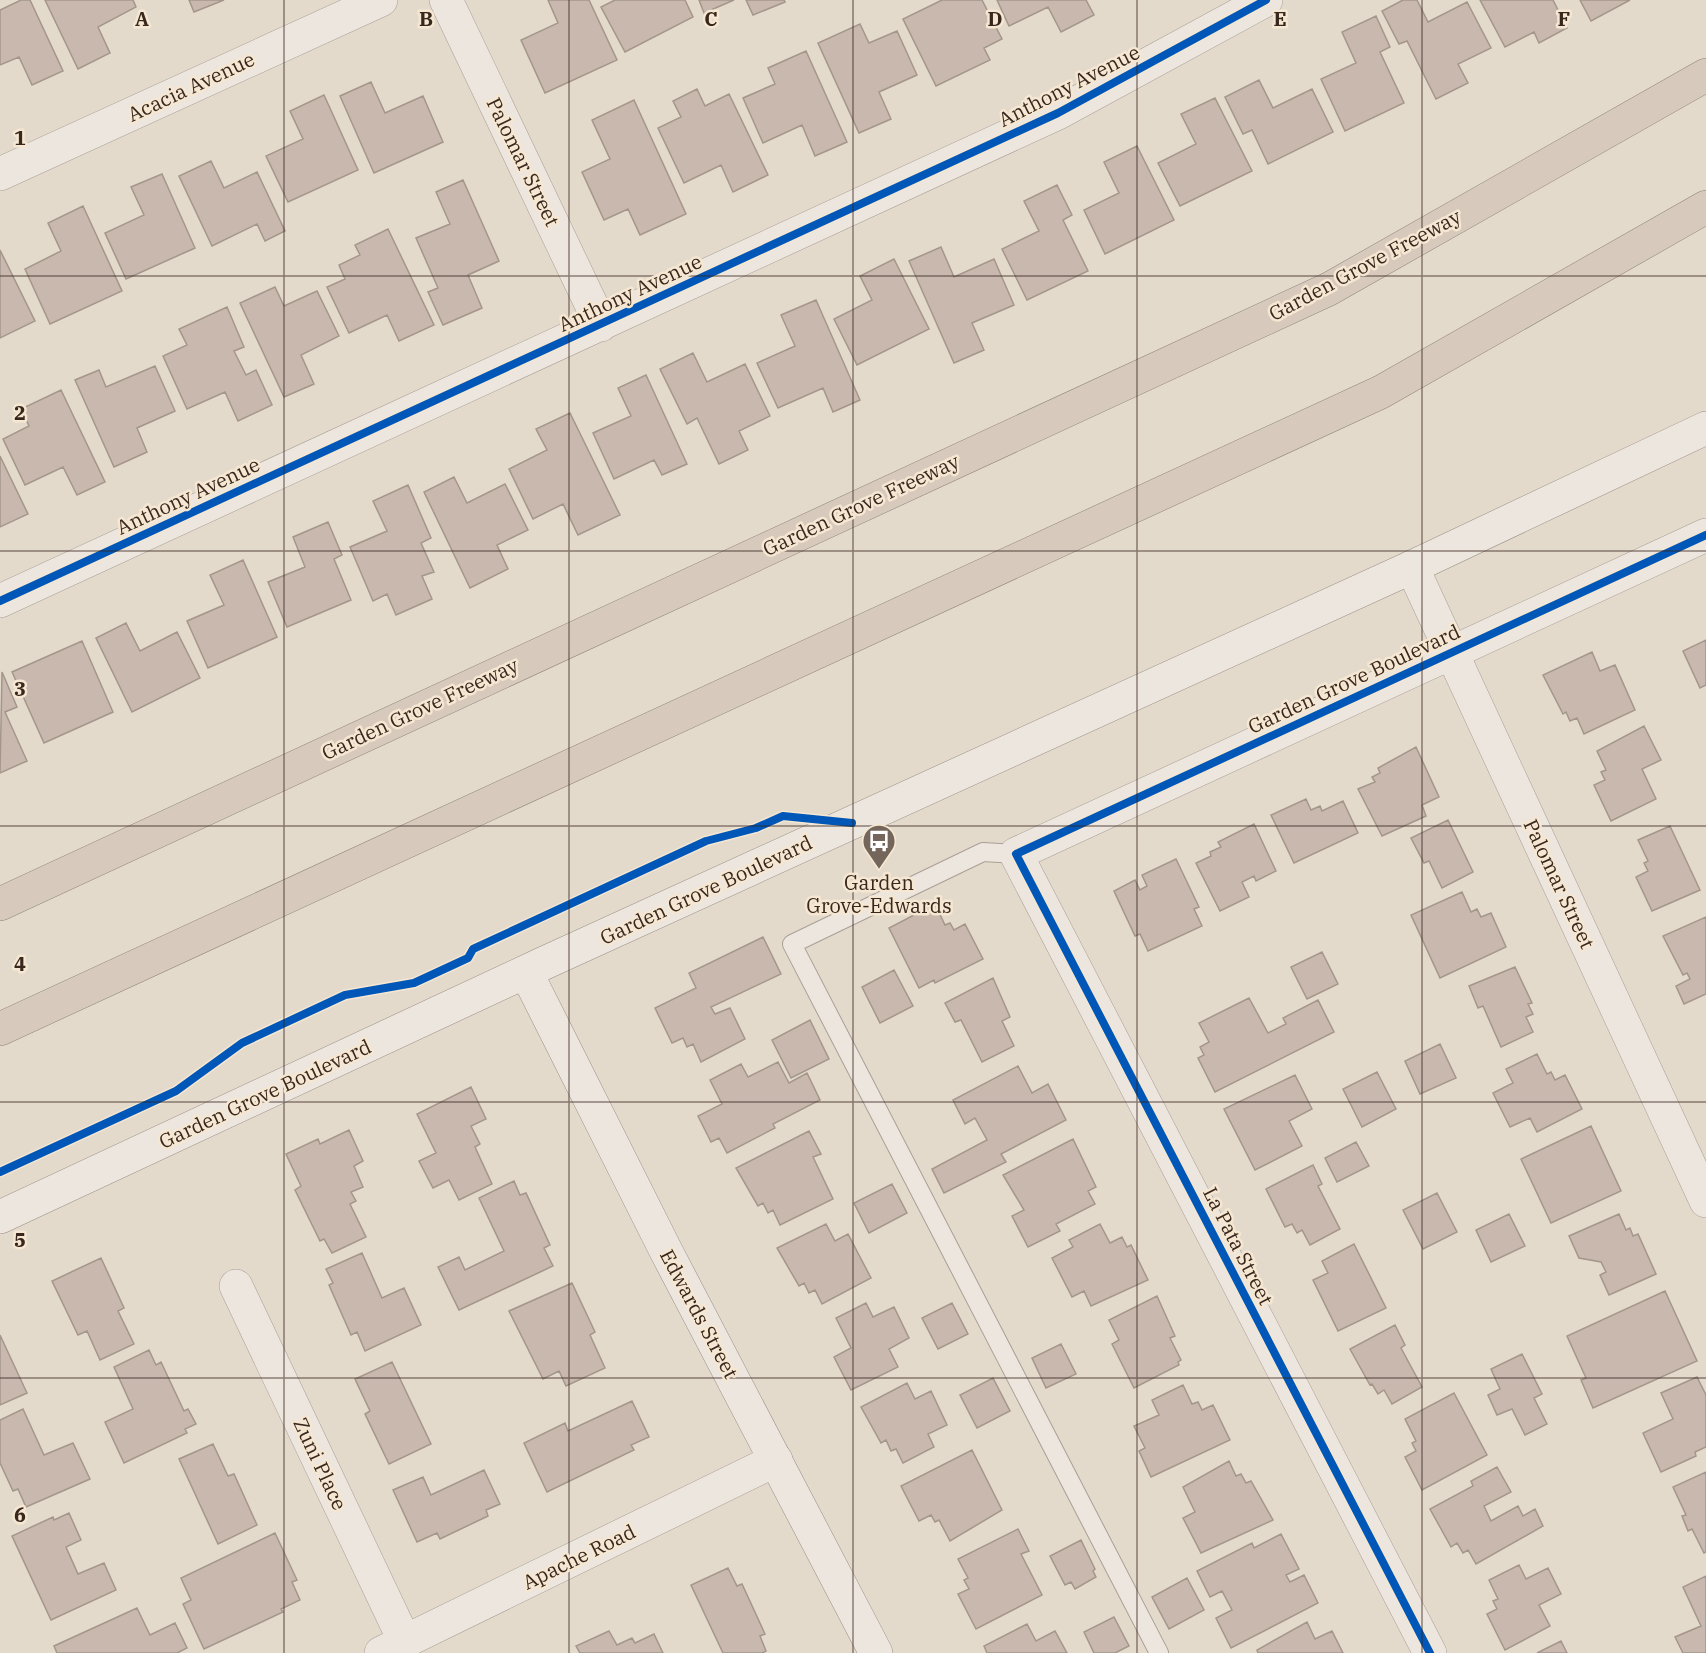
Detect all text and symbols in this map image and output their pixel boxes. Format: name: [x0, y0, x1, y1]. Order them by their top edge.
text: A: [135, 5, 149, 32]
text: B: [419, 5, 433, 32]
text: C: [704, 5, 718, 32]
text: D: [987, 5, 1003, 32]
text: E: [1273, 5, 1287, 32]
text: F: [1558, 5, 1570, 32]
street label: Anthony Avenue: [993, 38, 1144, 133]
street label: Acacia Avenue: [123, 45, 259, 128]
street label: Palomar Street: [481, 93, 566, 231]
text: 1: [14, 124, 26, 151]
street label: Garden Grove Freeway: [1264, 202, 1466, 327]
street label: Anthony Avenue: [554, 247, 706, 338]
text: 2: [14, 399, 26, 426]
street label: Garden Grove Freeway: [758, 447, 964, 562]
street label: Anthony Avenue: [112, 450, 264, 541]
street label: Garden Grove Boulevard: [1243, 617, 1464, 740]
street label: Garden Grove Freeway: [317, 651, 523, 766]
text: 3: [14, 675, 26, 702]
street label: Palomar Street: [1518, 815, 1601, 953]
bus stop icon: Garden Grove-Edwards: [861, 823, 897, 870]
street label: Garden Grove Boulevard: [595, 828, 816, 951]
place label: Garden Grove-Edwards: [806, 869, 952, 919]
text: 4: [14, 950, 26, 977]
street label: Garden Grove Boulevard: [154, 1032, 375, 1155]
street label: La Pata Street: [1197, 1182, 1280, 1309]
text: 5: [14, 1226, 26, 1253]
street label: Edwards Street: [654, 1244, 745, 1383]
street label: Zuni Place: [287, 1413, 354, 1514]
text: 6: [14, 1501, 26, 1528]
street label: Apache Road: [518, 1518, 640, 1596]

